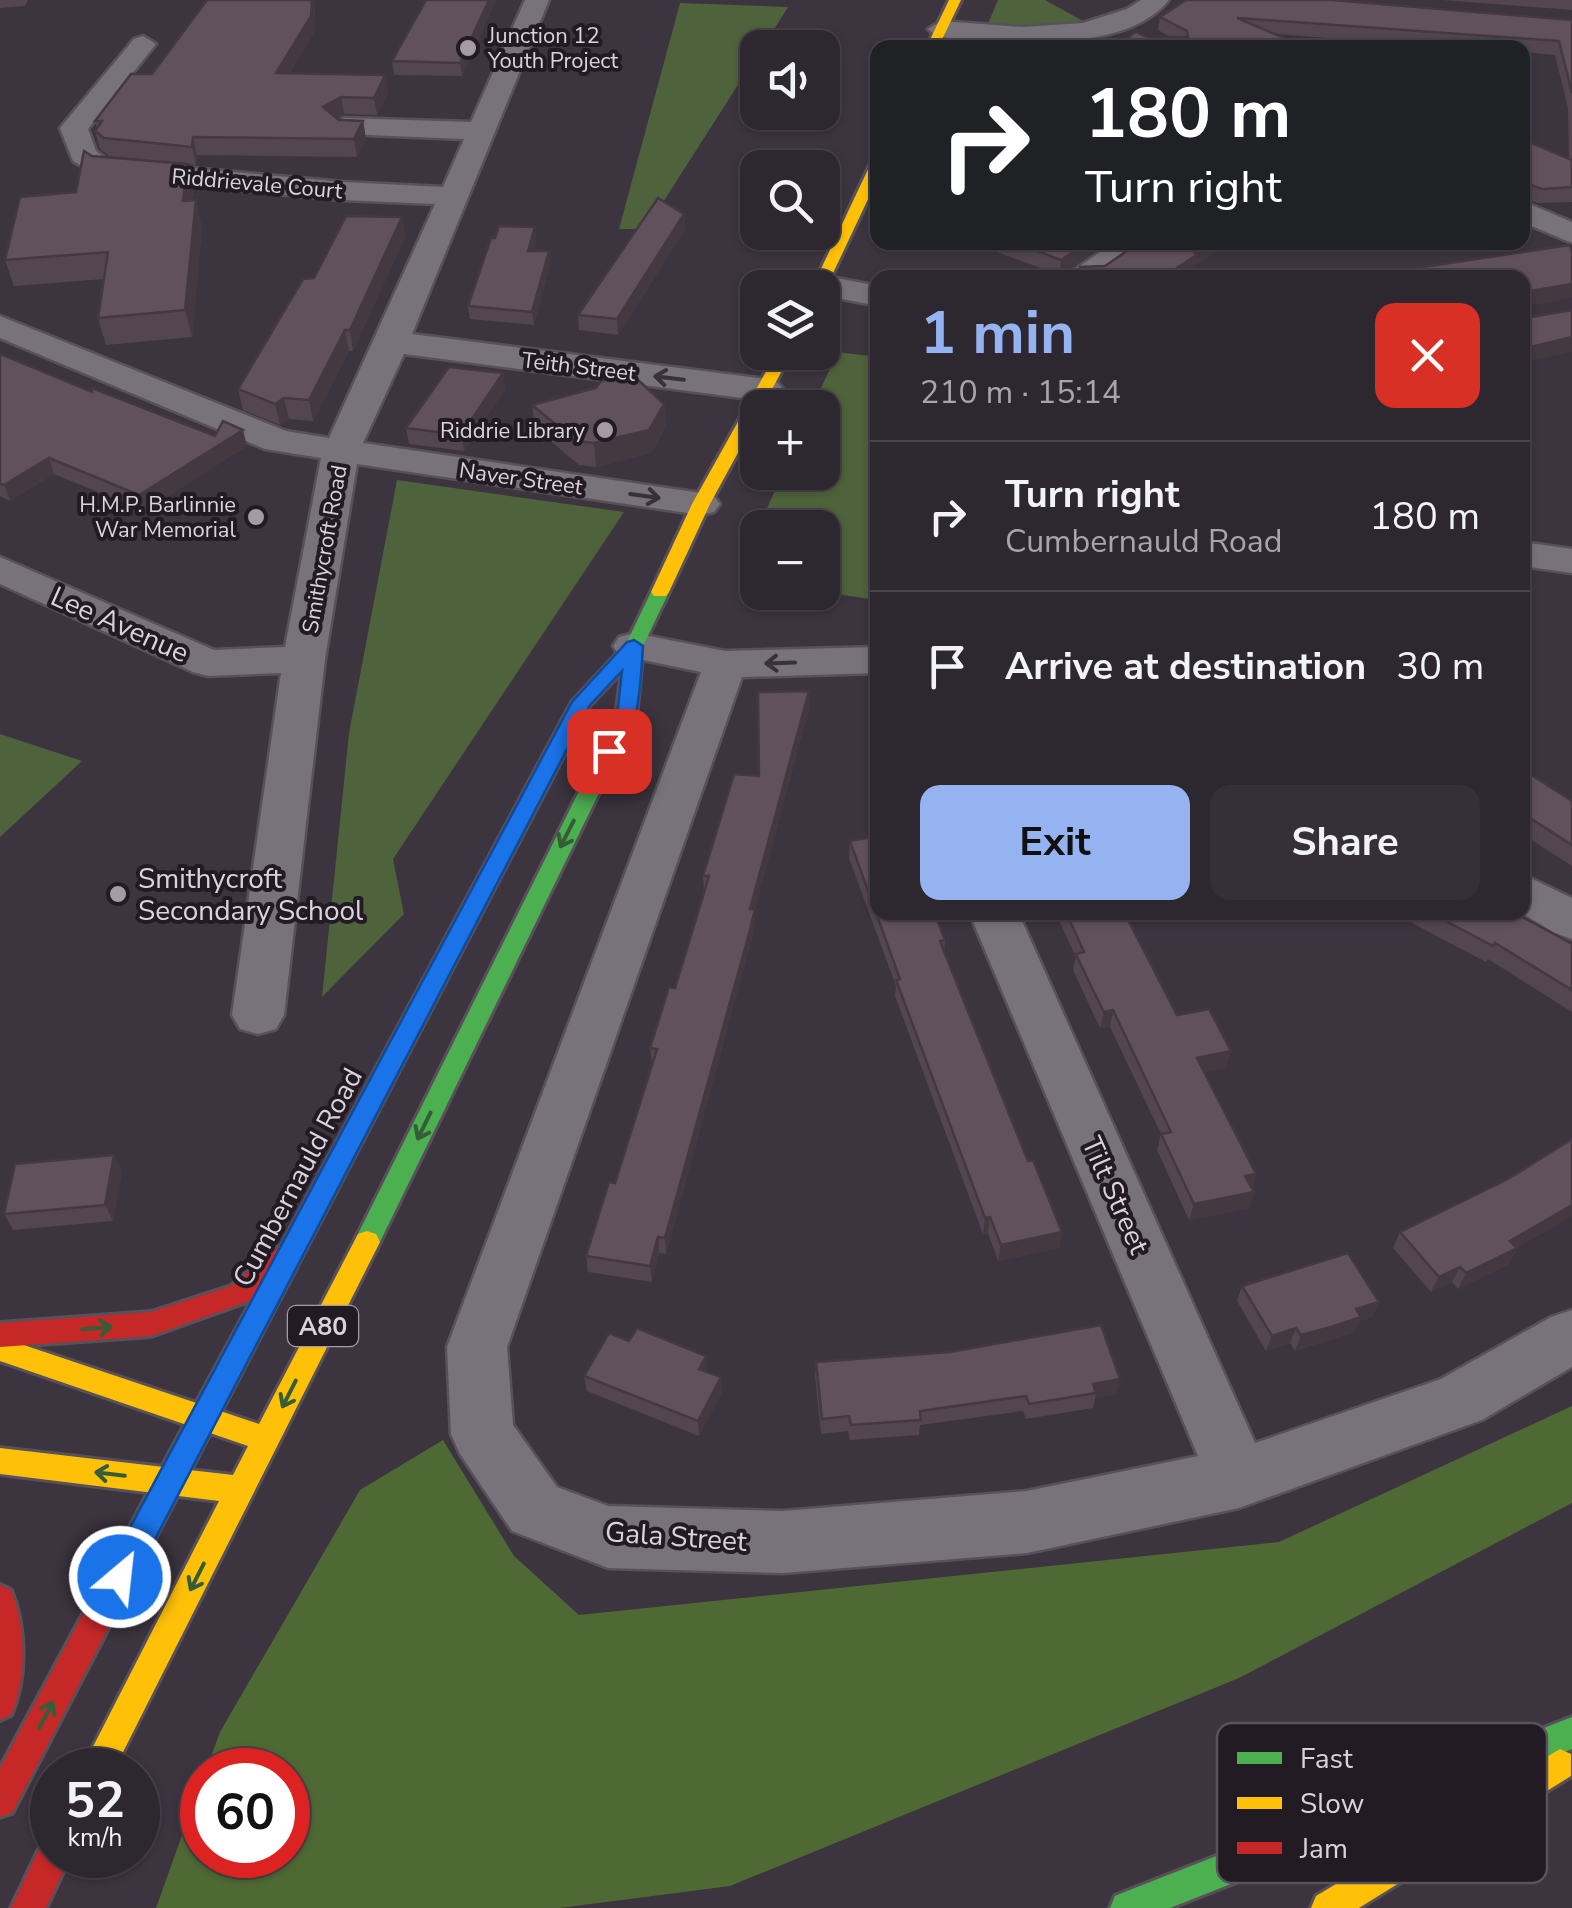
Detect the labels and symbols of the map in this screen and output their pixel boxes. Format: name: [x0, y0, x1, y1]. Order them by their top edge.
place label: Junction 12 Youth Project: [487, 21, 619, 76]
marker: Junction 12 Youth Project: [457, 37, 479, 59]
street label: Riddrievale Court: [170, 162, 344, 206]
street label: Teith Street: [520, 345, 638, 389]
one-way arrow: [653, 368, 686, 387]
place label: Riddrie Library: [440, 416, 586, 446]
marker: Riddrie Library: [594, 419, 616, 441]
street label: Naver Street: [457, 455, 585, 503]
street label: Smithycroft Road: [295, 463, 355, 636]
one-way arrow: [628, 487, 661, 506]
place label: H.M.P. Barlinnie War Memorial: [79, 490, 236, 545]
marker: H.M.P. Barlinnie War Memorial: [245, 506, 267, 528]
street label: Lee Avenue: [45, 578, 195, 672]
one-way arrow: [765, 653, 797, 672]
pin: [567, 709, 652, 794]
one-way arrow: [557, 819, 576, 849]
place label: Smithycroft Secondary School: [138, 860, 364, 930]
marker: Smithycroft Secondary School: [107, 883, 129, 905]
street label: Cumbernauld Road: [224, 1061, 372, 1294]
one-way arrow: [413, 1110, 432, 1140]
street label: Tilt Street: [1072, 1131, 1158, 1260]
road number: A80: [288, 1306, 358, 1346]
one-way arrow: [81, 1319, 113, 1338]
one-way arrow: [278, 1379, 297, 1409]
one-way arrow: [94, 1464, 126, 1483]
street label: Gala Street: [604, 1513, 748, 1561]
position arrow: [68, 1525, 172, 1629]
one-way arrow: [187, 1562, 206, 1592]
one-way arrow: [37, 1700, 56, 1730]
legend: [1217, 1723, 1547, 1883]
text: Fast: [1300, 1740, 1353, 1778]
speed limit sign: 60: [180, 1748, 310, 1878]
text: Slow: [1300, 1785, 1364, 1823]
text: Jam: [1299, 1830, 1348, 1868]

